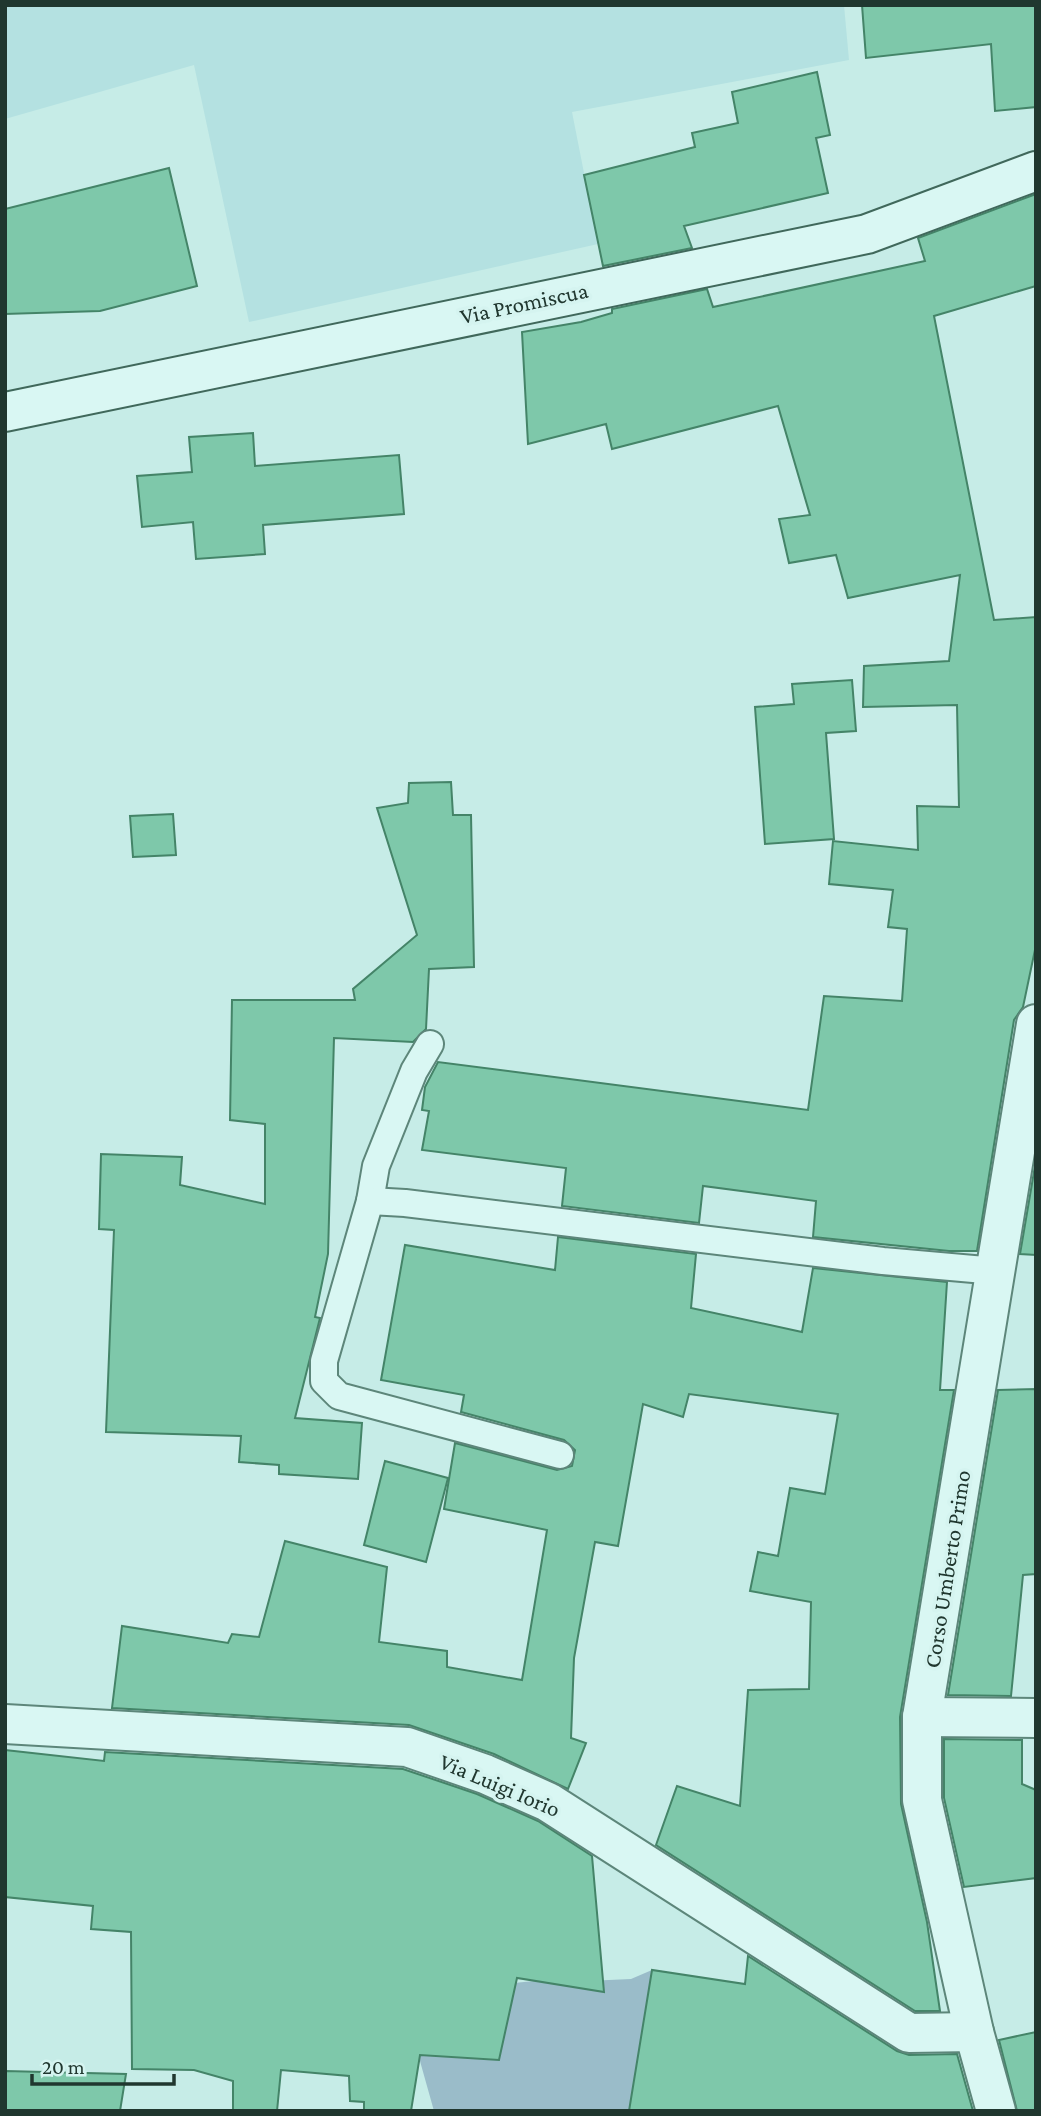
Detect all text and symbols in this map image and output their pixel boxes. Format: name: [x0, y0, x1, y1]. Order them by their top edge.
street label: Via Promiscua: [458, 277, 591, 329]
street label: Corso Umberto Primo: [919, 1468, 975, 1670]
street label: Via Luigi Iorio: [436, 1748, 564, 1822]
scale bar: [32, 2042, 173, 2086]
text: 20 m: [42, 2055, 85, 2079]

